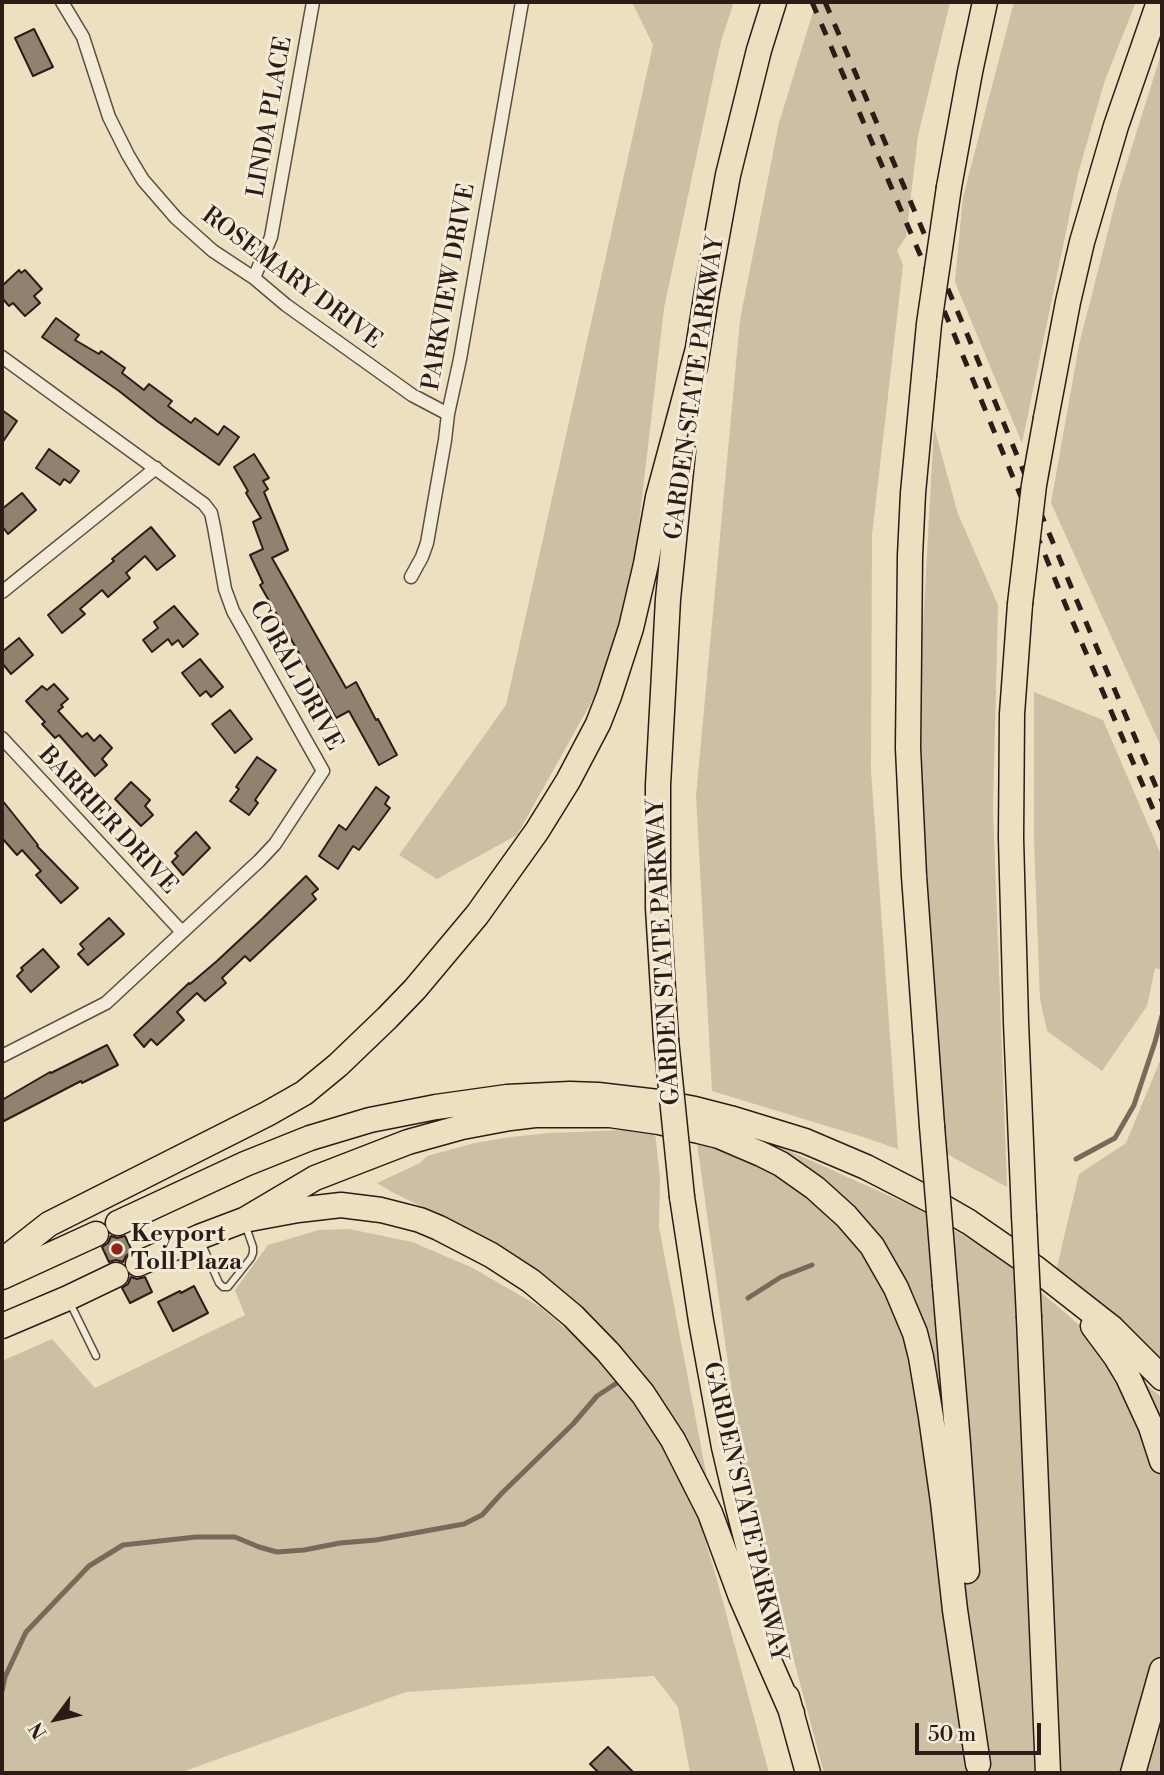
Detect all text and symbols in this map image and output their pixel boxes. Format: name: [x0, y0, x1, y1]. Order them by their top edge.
street label: LINDA PLACE: [243, 34, 299, 200]
street label: PARKVIEW DRIVE: [418, 181, 482, 393]
street label: ROSEMARY DRIVE: [195, 202, 387, 356]
street label: GARDEN STATE PARKWAY: [660, 234, 732, 542]
street label: CORAL DRIVE: [242, 596, 348, 756]
street label: BARRIER DRIVE: [31, 741, 183, 901]
street label: GARDEN STATE PARKWAY: [643, 798, 687, 1106]
place label: Keyport Toll Plaza: [131, 1221, 242, 1277]
marker: Keyport Toll Plaza: [109, 1241, 125, 1257]
street label: GARDEN STATE PARKWAY: [695, 1359, 793, 1665]
north arrow: [21, 1684, 91, 1754]
scale bar: [919, 1708, 1045, 1752]
text: N: [24, 1718, 53, 1743]
text: 50 m: [928, 1722, 976, 1748]

